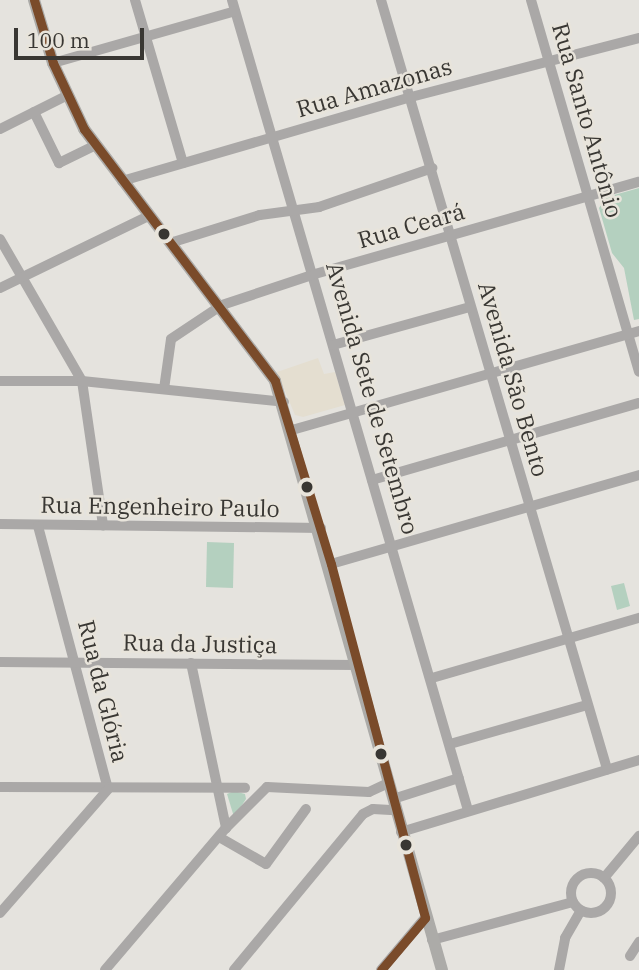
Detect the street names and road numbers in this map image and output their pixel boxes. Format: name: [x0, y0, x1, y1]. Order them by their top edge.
street label: Rua Santo Antônio: [547, 20, 629, 220]
street label: Rua Amazonas: [293, 52, 455, 122]
street label: Rua Ceará: [354, 197, 468, 253]
street label: Avenida Sete de Setembro: [321, 259, 425, 537]
street label: Avenida São Bento: [473, 278, 555, 480]
street label: Rua Engenheiro Paulo: [40, 490, 280, 522]
street label: Rua da Glória: [73, 617, 135, 765]
street label: Rua da Justiça: [122, 628, 278, 658]

